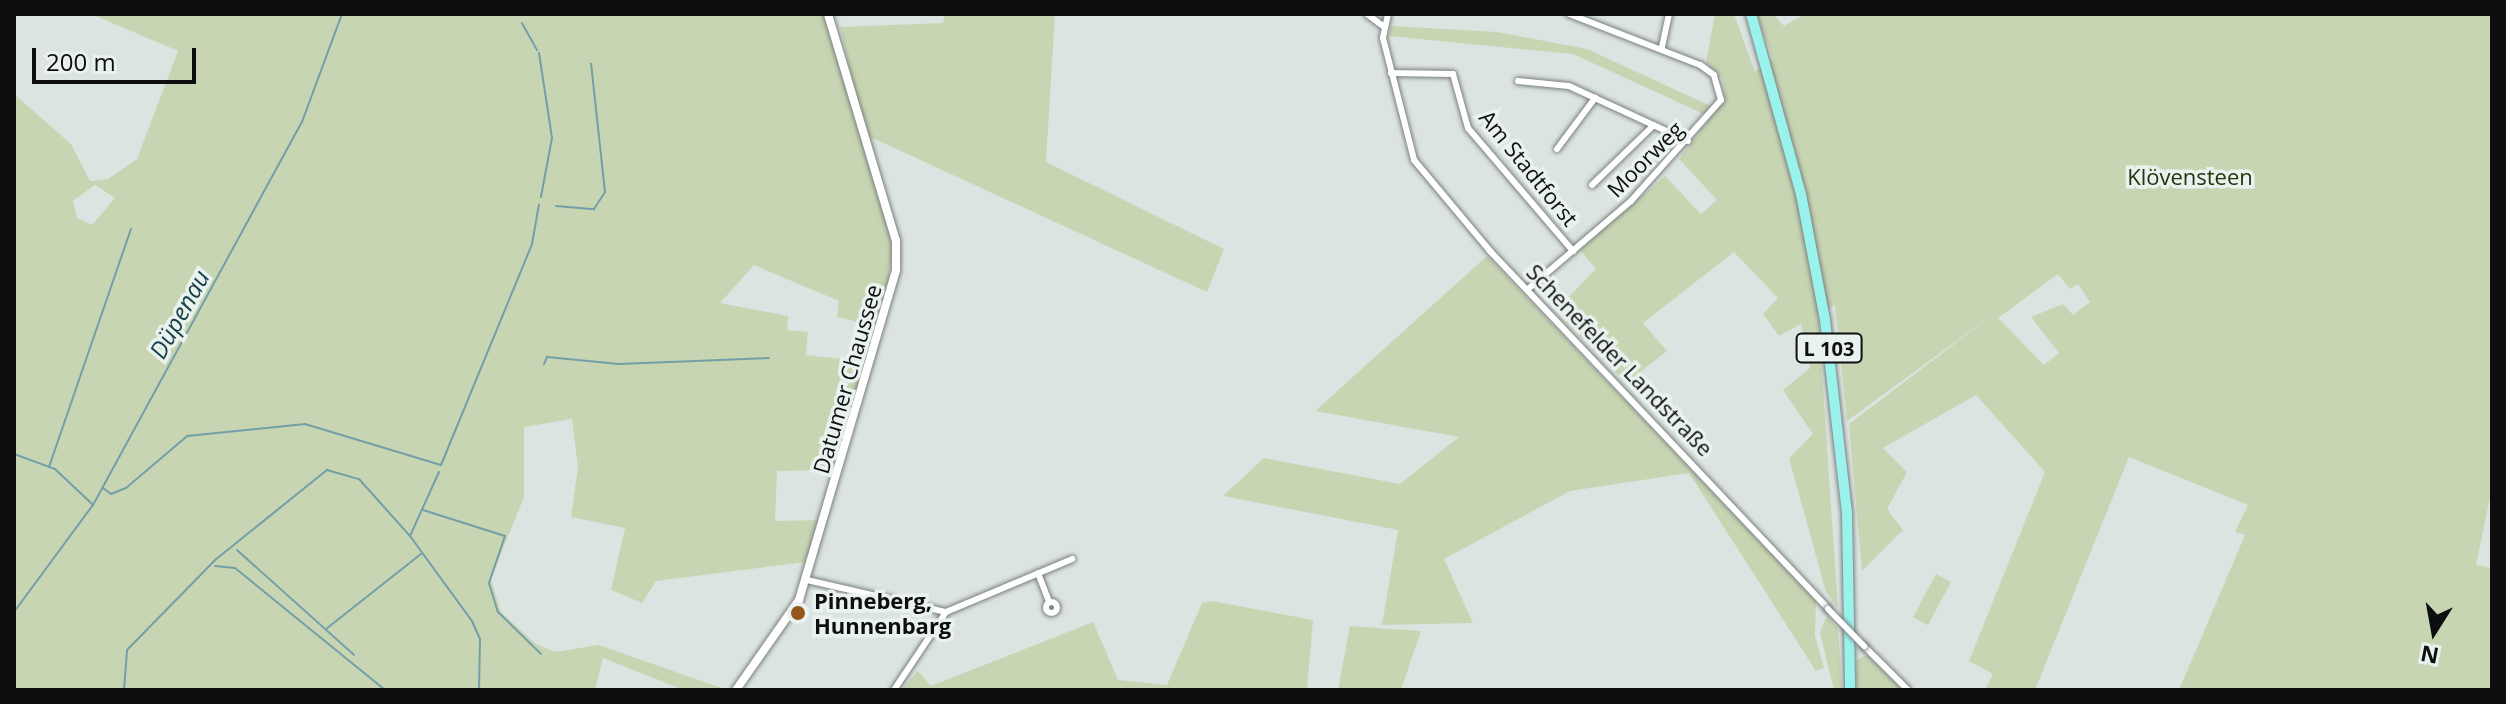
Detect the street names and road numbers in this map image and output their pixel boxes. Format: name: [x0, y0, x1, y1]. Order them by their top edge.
street label: Am Stadtforst: [1474, 105, 1584, 231]
street label: Moorweg: [1602, 116, 1688, 202]
street label: Schenefelder Landstraße: [1521, 259, 1719, 461]
street label: Datumer Chaussee: [807, 281, 887, 477]
road number: L 103: [1795, 332, 1863, 364]

